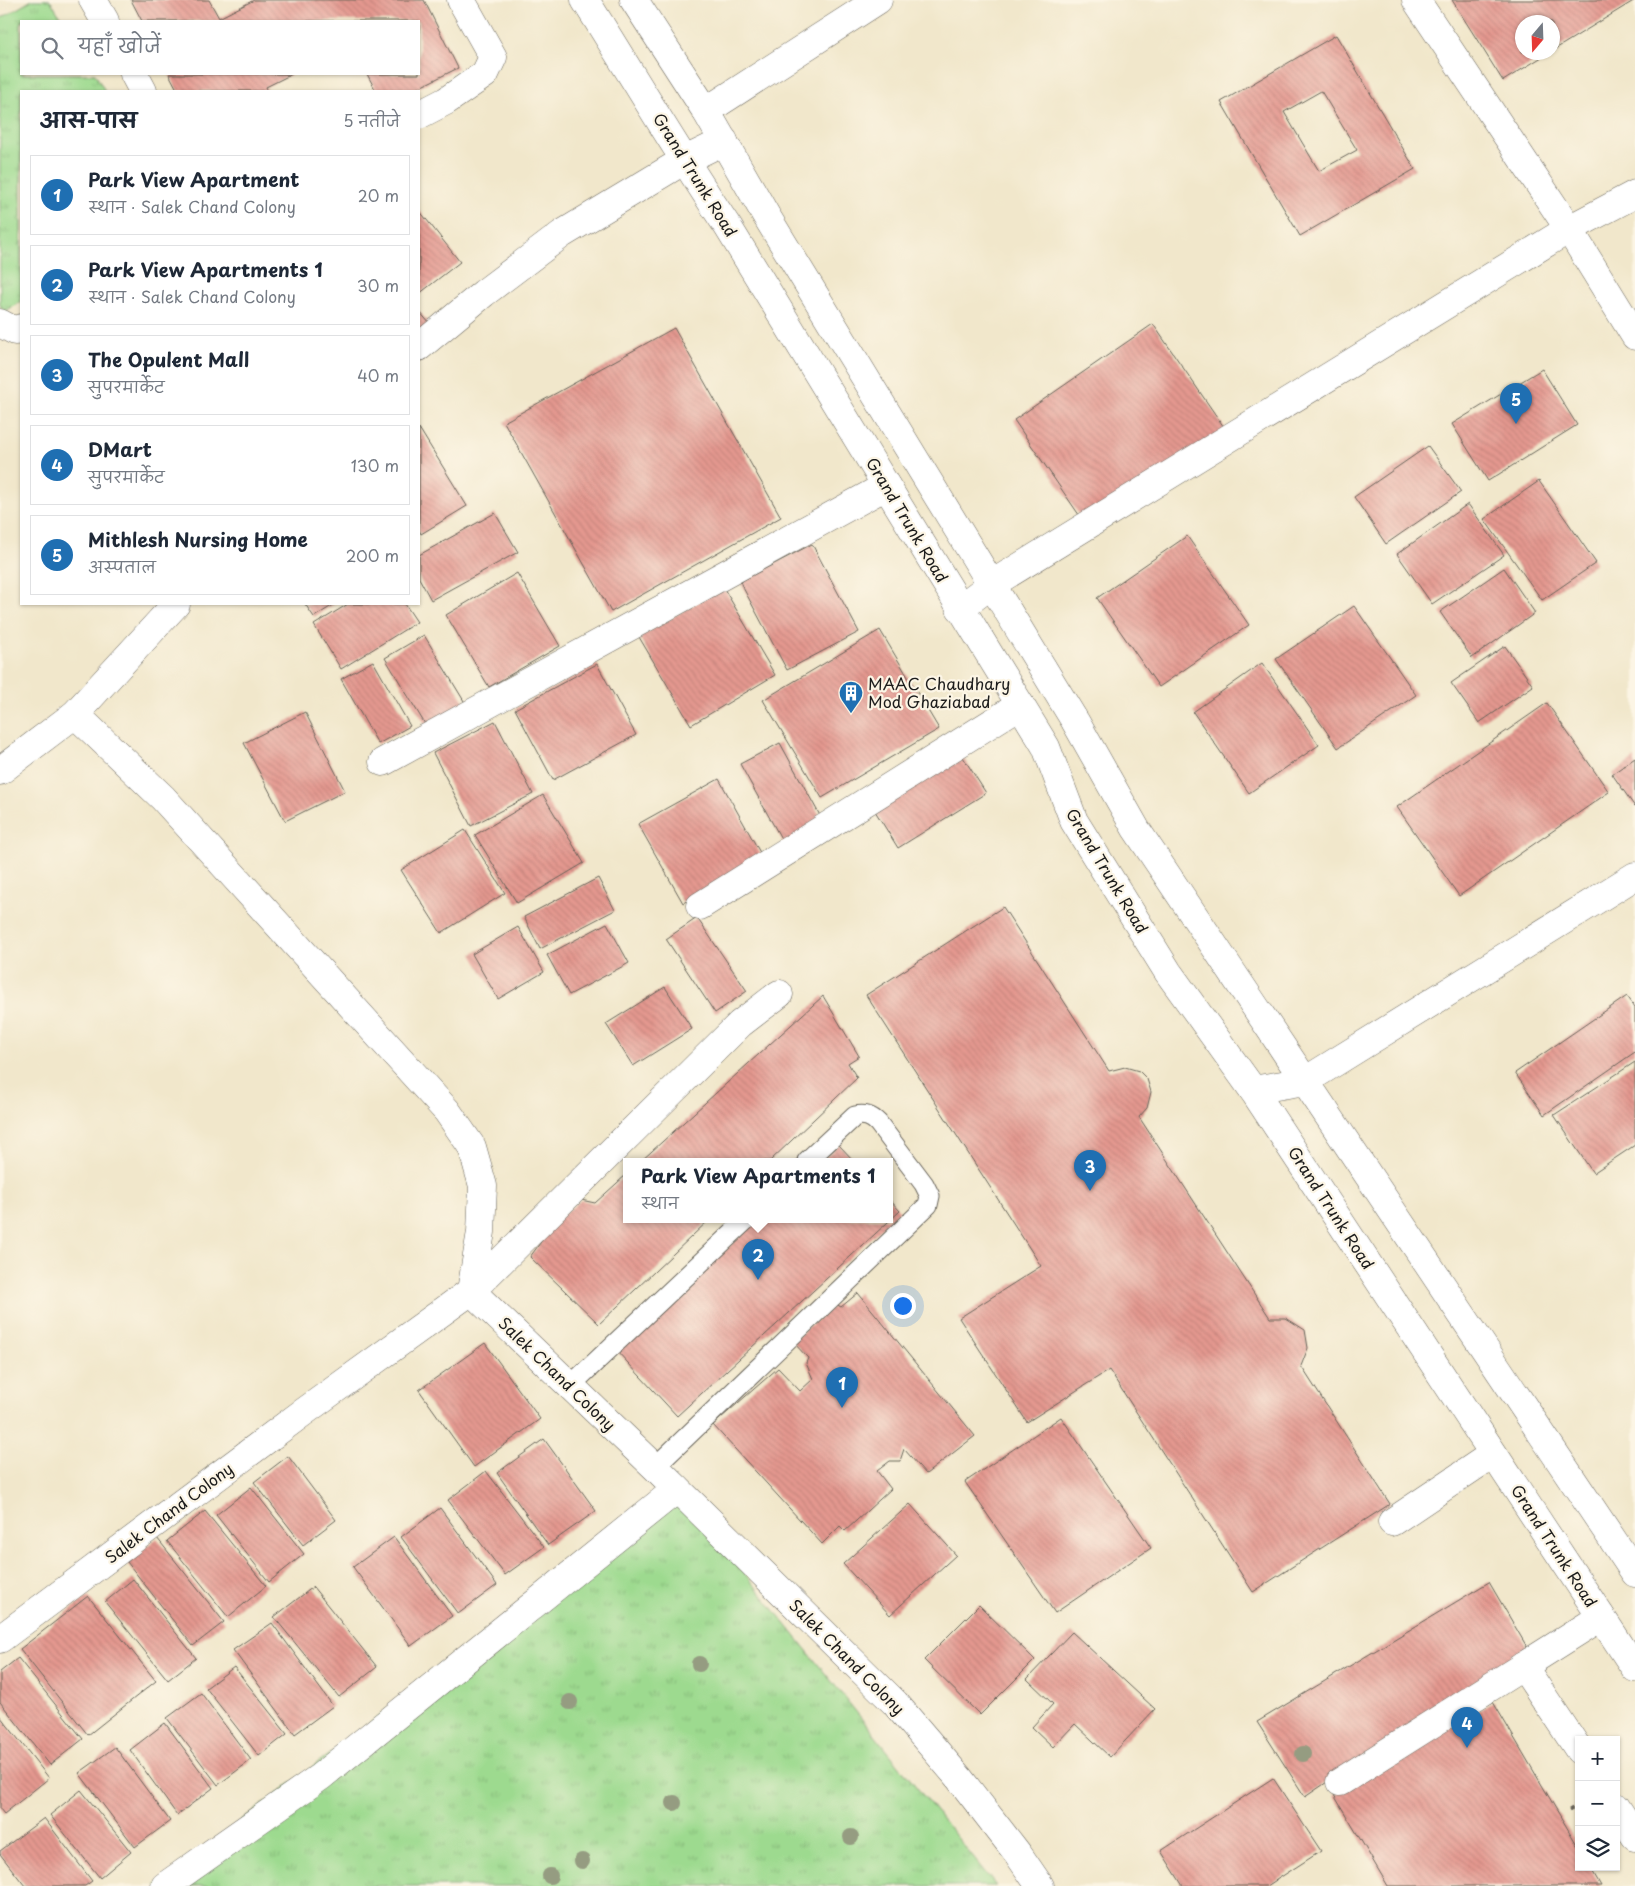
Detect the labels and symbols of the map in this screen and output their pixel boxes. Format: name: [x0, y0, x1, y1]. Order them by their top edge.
north arrow: [1515, 15, 1560, 60]
street label: Grand Trunk Road: [648, 108, 744, 241]
pin: 5: [1500, 383, 1532, 424]
street label: Grand Trunk Road: [861, 452, 955, 587]
place label: MAAC Chaudhary Mod Ghaziabad: [868, 671, 1010, 713]
building icon: MAAC Chaudhary Mod Ghaziabad: [838, 680, 864, 714]
street label: Grand Trunk Road: [1061, 803, 1155, 938]
street label: Grand Trunk Road: [1283, 1141, 1381, 1274]
pin: 3: [1074, 1150, 1106, 1191]
pin: 2: [742, 1239, 774, 1280]
your location: [890, 1293, 916, 1319]
street label: Salek Chand Colony: [494, 1311, 622, 1436]
pin: 1: [826, 1367, 858, 1408]
street label: Salek Chand Colony: [99, 1456, 237, 1568]
street label: Grand Trunk Road: [1506, 1479, 1604, 1612]
street label: Salek Chand Colony: [784, 1593, 911, 1720]
pin: 4: [1451, 1707, 1483, 1748]

